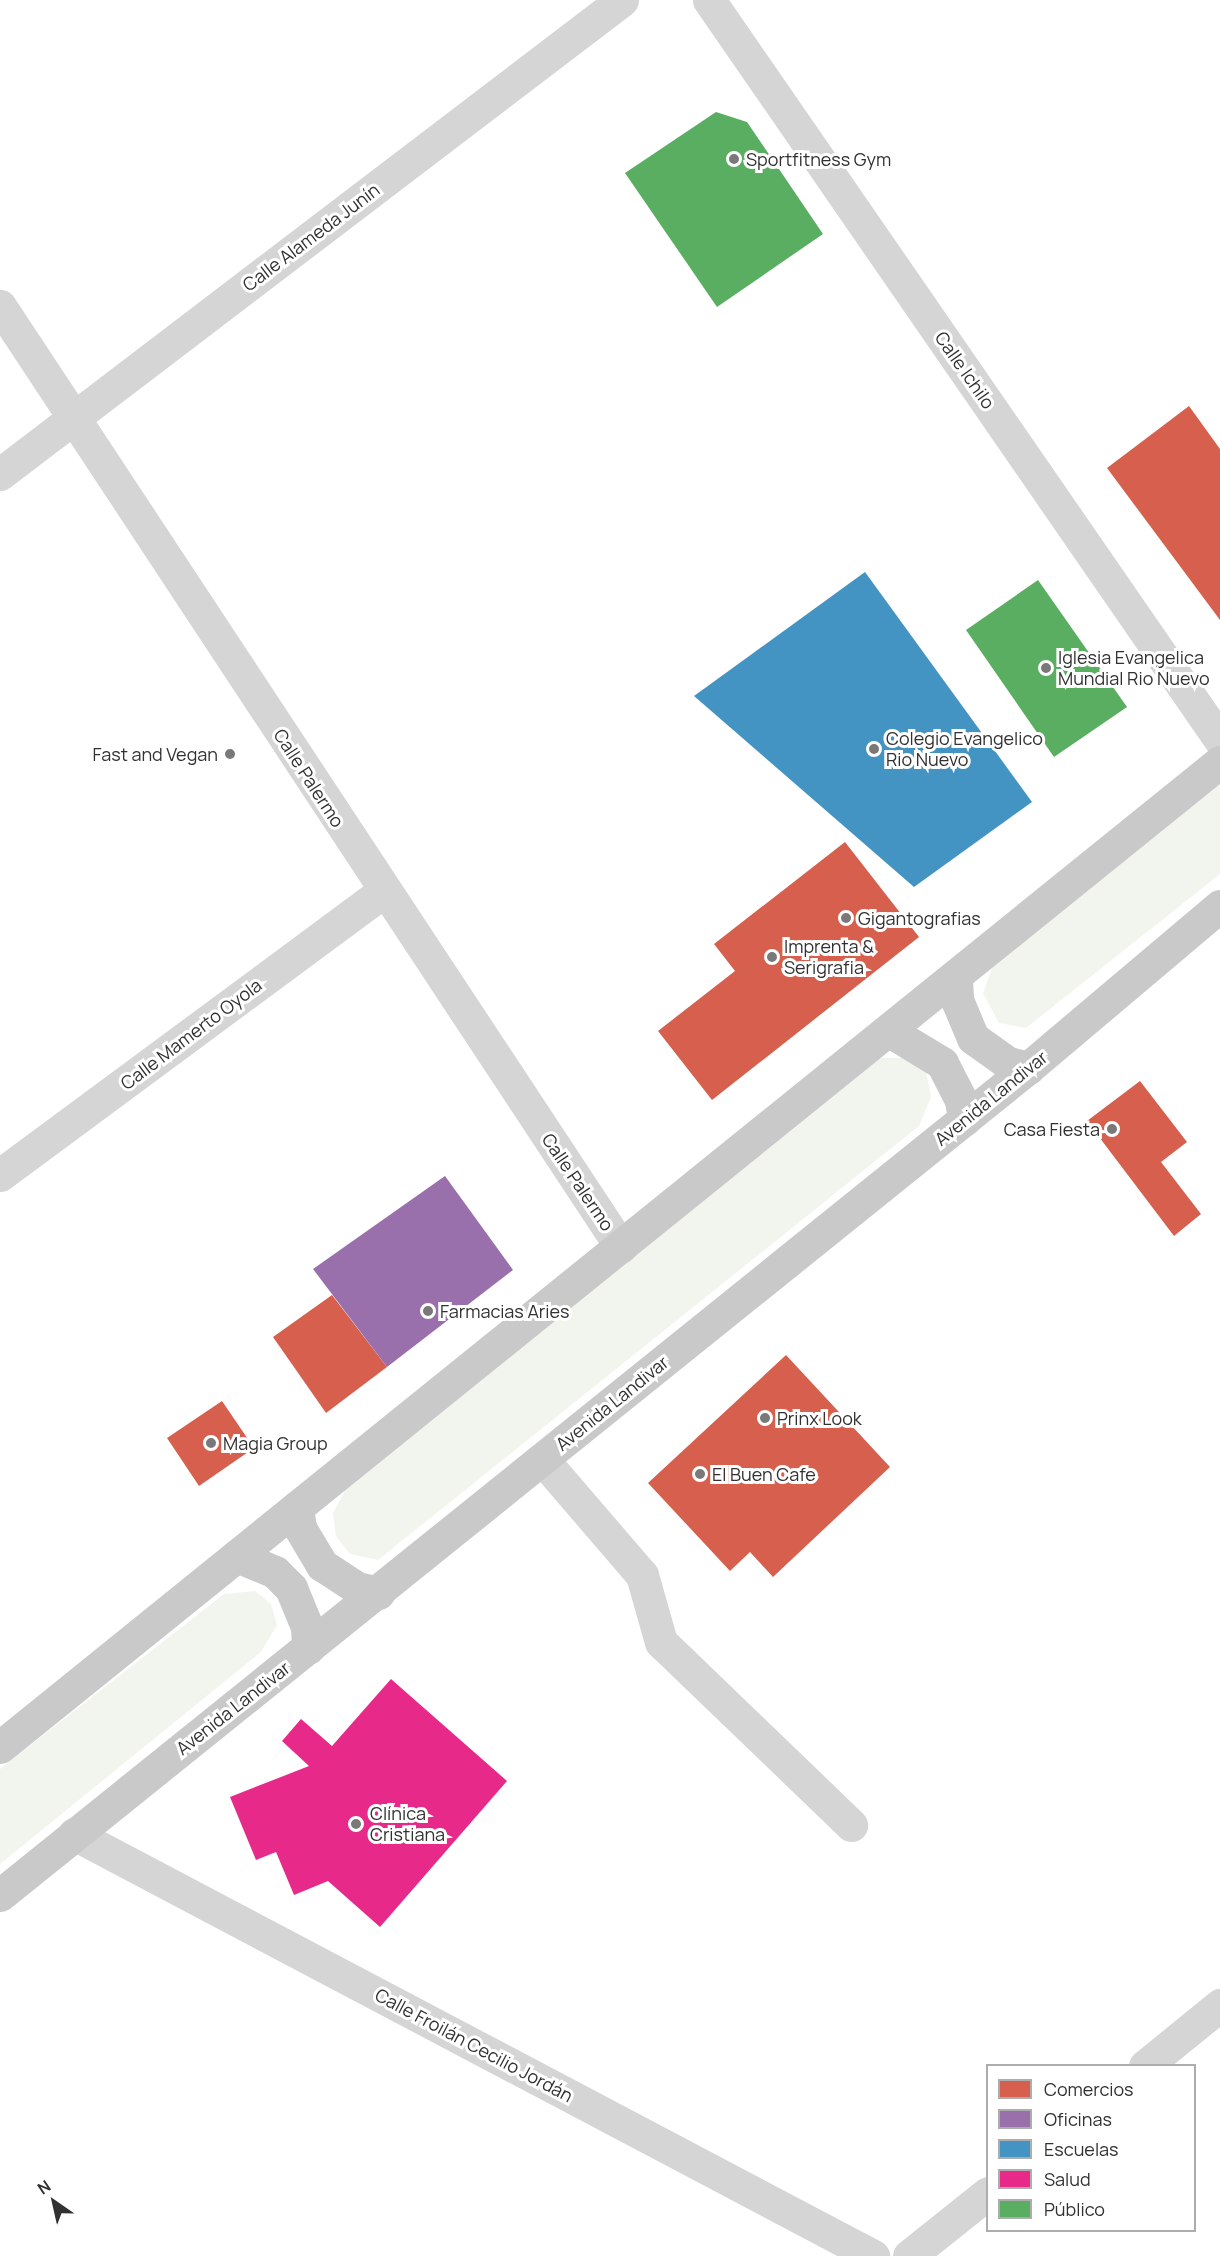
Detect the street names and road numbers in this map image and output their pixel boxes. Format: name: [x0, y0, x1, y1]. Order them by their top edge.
street label: Calle Alameda Junín: [238, 179, 384, 295]
street label: Calle Ichilo: [931, 327, 999, 413]
street label: Calle Palermo: [269, 725, 349, 831]
street label: Calle Mamerto Oyola: [116, 974, 266, 1094]
street label: Avenida Landivar: [930, 1046, 1052, 1150]
street label: Calle Palermo: [537, 1129, 619, 1235]
street label: Avenida Landivar: [551, 1351, 673, 1455]
street label: Avenida Landivar: [172, 1657, 294, 1759]
street label: Calle Froilán Cecilio Jordán: [371, 1984, 577, 2106]

